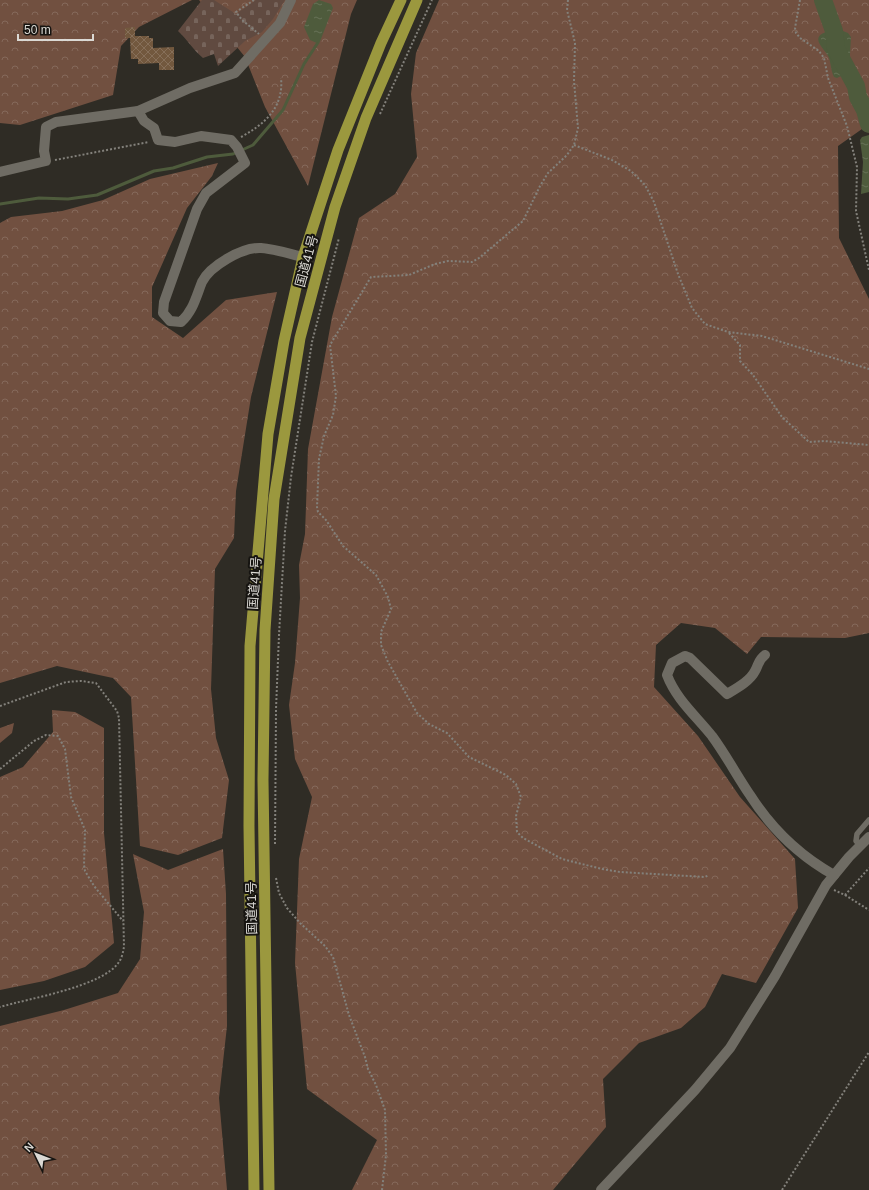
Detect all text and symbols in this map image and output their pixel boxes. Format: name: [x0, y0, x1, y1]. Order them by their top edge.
scale bar: [18, 16, 93, 42]
text: 50 m: [24, 23, 51, 37]
street label: 国道41号: [292, 233, 321, 289]
street label: 国道41号: [245, 556, 264, 610]
street label: 国道41号: [244, 881, 259, 935]
north arrow: [16, 1134, 56, 1174]
text: N: [22, 1140, 36, 1154]

